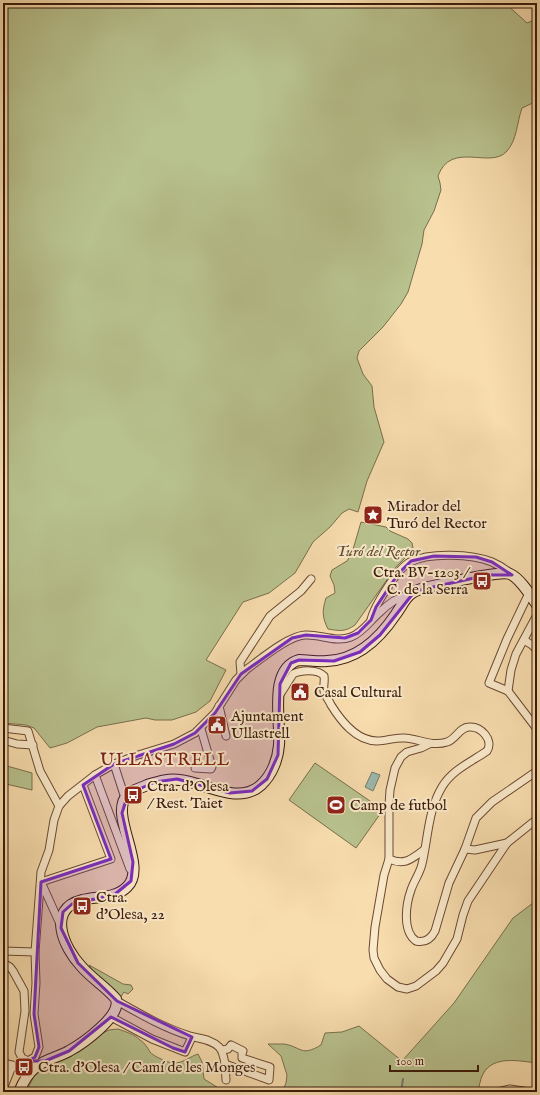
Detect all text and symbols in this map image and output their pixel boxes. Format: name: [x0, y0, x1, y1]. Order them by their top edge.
place label: Mirador del Turó del Rector: [387, 497, 487, 533]
place icon: Mirador del Turó del Rector: [362, 504, 384, 526]
park label: Turó del Rector: [336, 542, 421, 561]
place label: Ctra. BV-1203 / C. de la Serra: [373, 563, 471, 599]
bus stop icon: Ctra. BV-1203 / C. de la Serra: [471, 570, 493, 592]
public building icon: Casal Cultural: [289, 681, 311, 703]
place label: Casal Cultural: [314, 683, 403, 702]
place label: Ajuntament Ullastrell: [230, 707, 304, 743]
public building icon: Ajuntament Ullastrell: [206, 714, 228, 736]
district label: ULLASTRELL: [100, 750, 230, 771]
place label: Ctra. d'Olesa / Rest. Taiet: [147, 777, 229, 813]
bus stop icon: Ctra. d'Olesa / Rest. Taiet: [122, 784, 144, 806]
sports icon: Camp de futbol: [325, 794, 347, 816]
place label: Camp de futbol: [350, 796, 448, 815]
place label: Ctra. d'Olesa, 22: [96, 888, 165, 924]
bus stop icon: Ctra. d'Olesa, 22: [71, 895, 93, 917]
scale bar: [390, 1047, 478, 1073]
text: 100 m: [396, 1054, 424, 1069]
bus stop icon: Ctra. d'Olesa / Camí de les Monges: [13, 1056, 35, 1078]
place label: Ctra. d'Olesa / Camí de les Monges: [38, 1058, 255, 1077]

